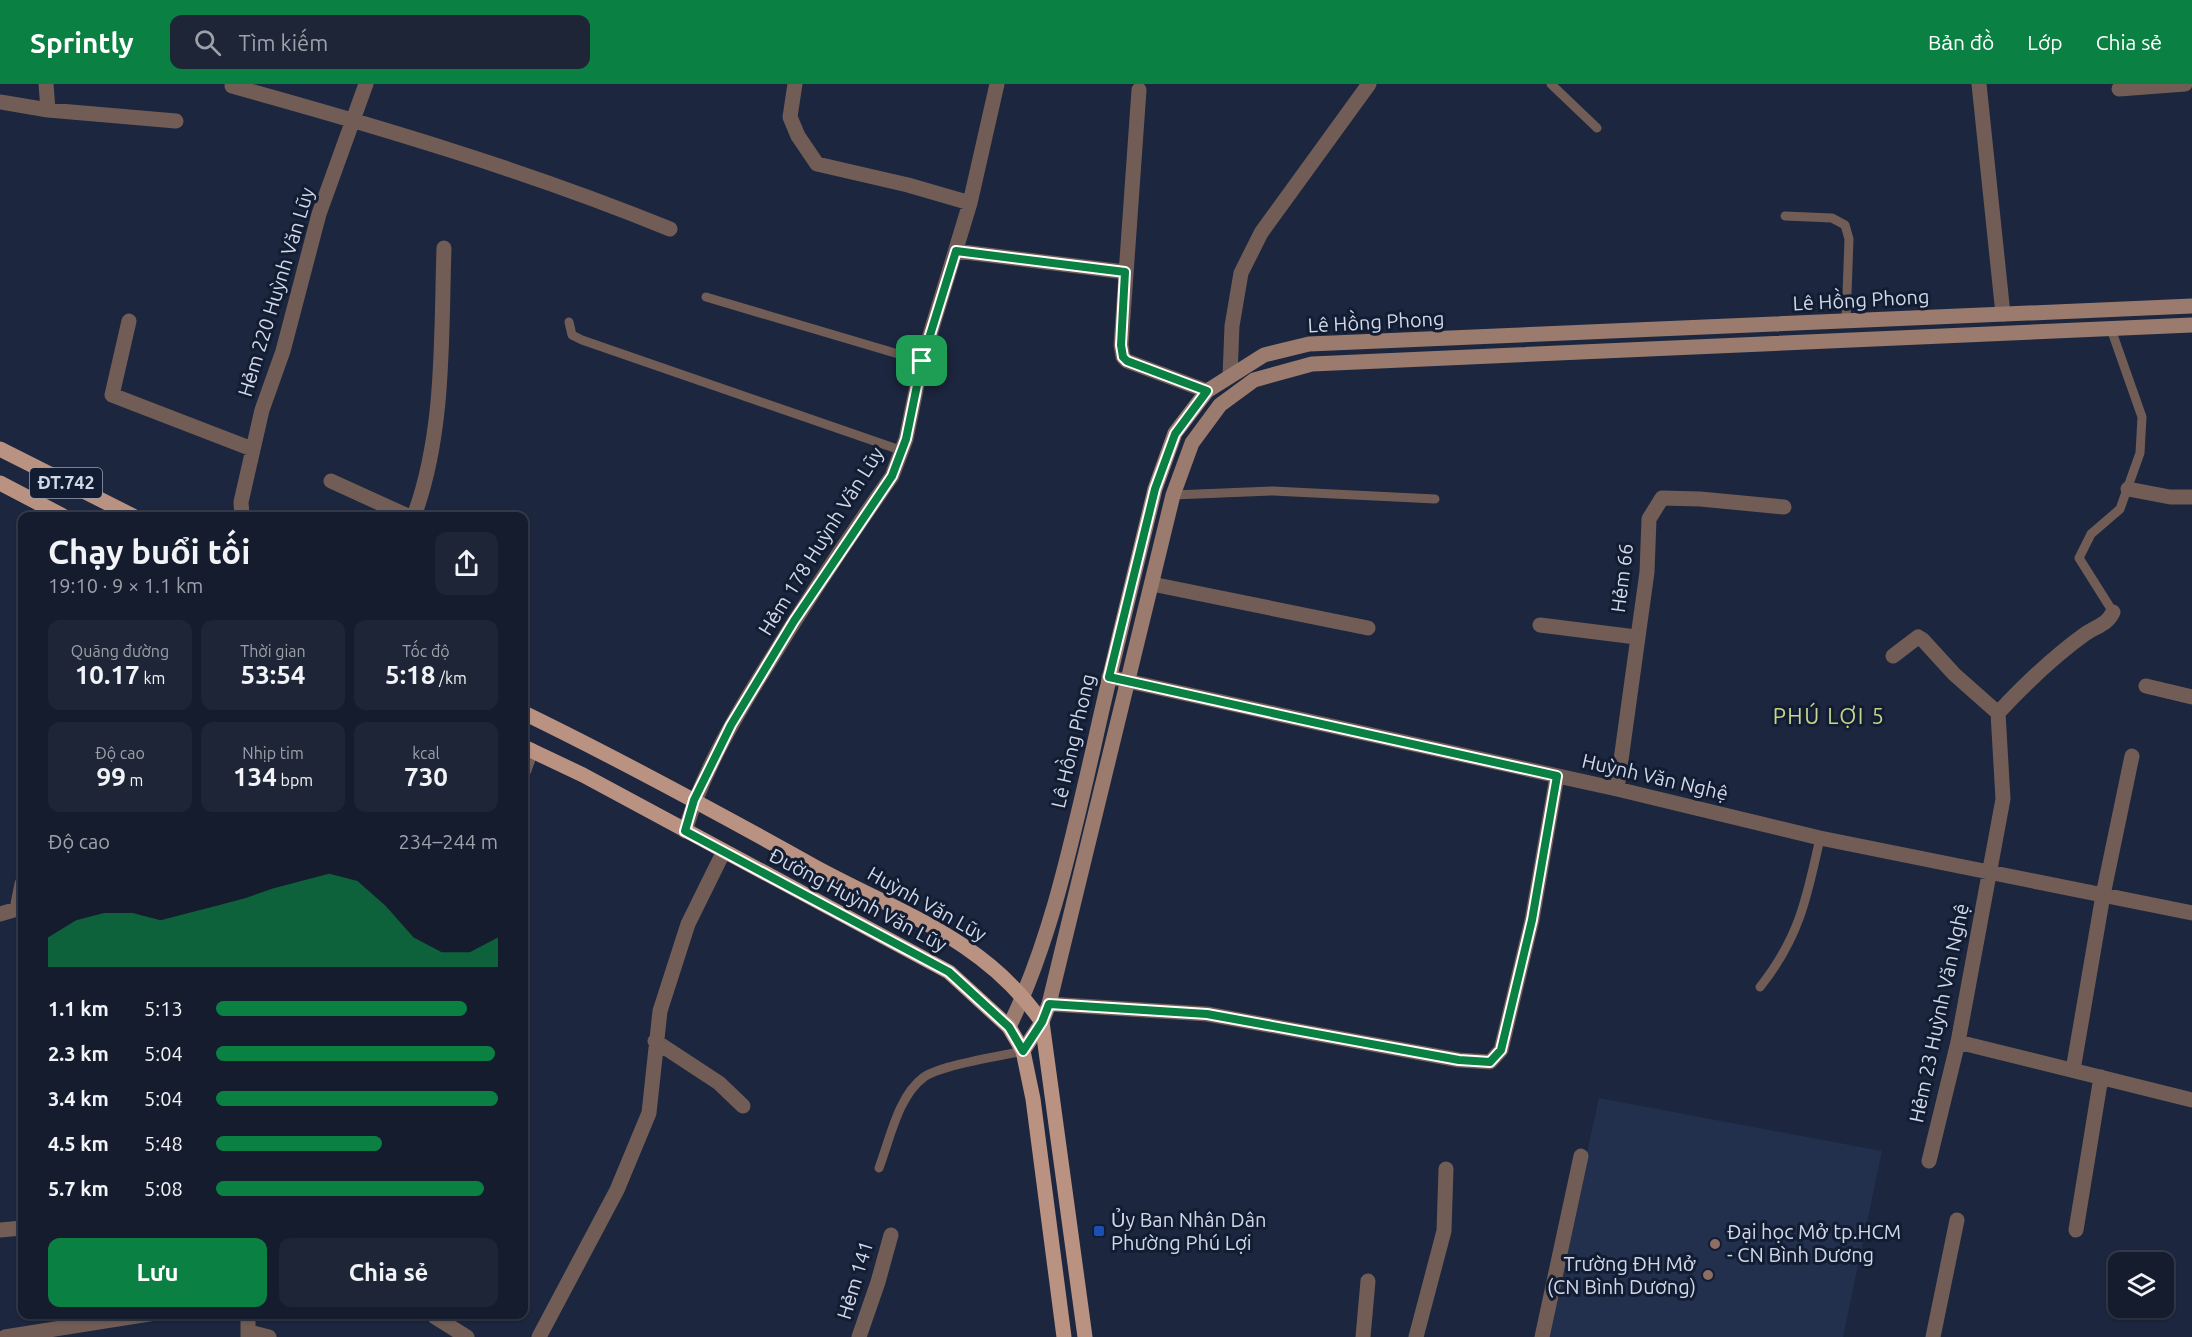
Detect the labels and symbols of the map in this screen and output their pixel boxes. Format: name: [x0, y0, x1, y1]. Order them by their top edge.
street label: Hẻm 220 Huỳnh Văn Lũy: [233, 184, 318, 399]
street label: Lê Hồng Phong: [1792, 282, 1930, 315]
street label: Lê Hồng Phong: [1307, 304, 1445, 337]
pin: [896, 335, 947, 386]
street label: Hẻm 178 Huỳnh Văn Lũy: [753, 442, 888, 639]
road number: ĐT.742: [30, 468, 102, 498]
street label: Hẻm 66: [1606, 542, 1637, 614]
street label: Lê Hồng Phong: [1043, 671, 1099, 810]
district label: PHÚ LỢI 5: [1773, 702, 1885, 728]
street label: Huỳnh Văn Nghệ: [1580, 749, 1730, 805]
street label: Đường Huỳnh Văn Lũy: [765, 843, 951, 957]
street label: Huỳnh Văn Lũy: [863, 861, 991, 947]
street label: Hẻm 23 Huỳnh Văn Nghệ: [1904, 901, 1973, 1125]
place label: Ủy Ban Nhân Dân Phường Phú Lợi: [1111, 1208, 1266, 1254]
place label: Đại học Mở tp.HCM - CN Bình Dương: [1727, 1220, 1901, 1266]
marker: Ủy Ban Nhân Dân Phường Phú Lợi: [1092, 1224, 1106, 1238]
marker: Đại học Mở tp.HCM - CN Bình Dương: [1708, 1237, 1722, 1251]
street label: Hẻm 141: [832, 1238, 877, 1322]
place label: Trường ĐH Mở (CN Bình Dương): [1547, 1252, 1696, 1298]
marker: Trường ĐH Mở (CN Bình Dương): [1701, 1268, 1715, 1282]

